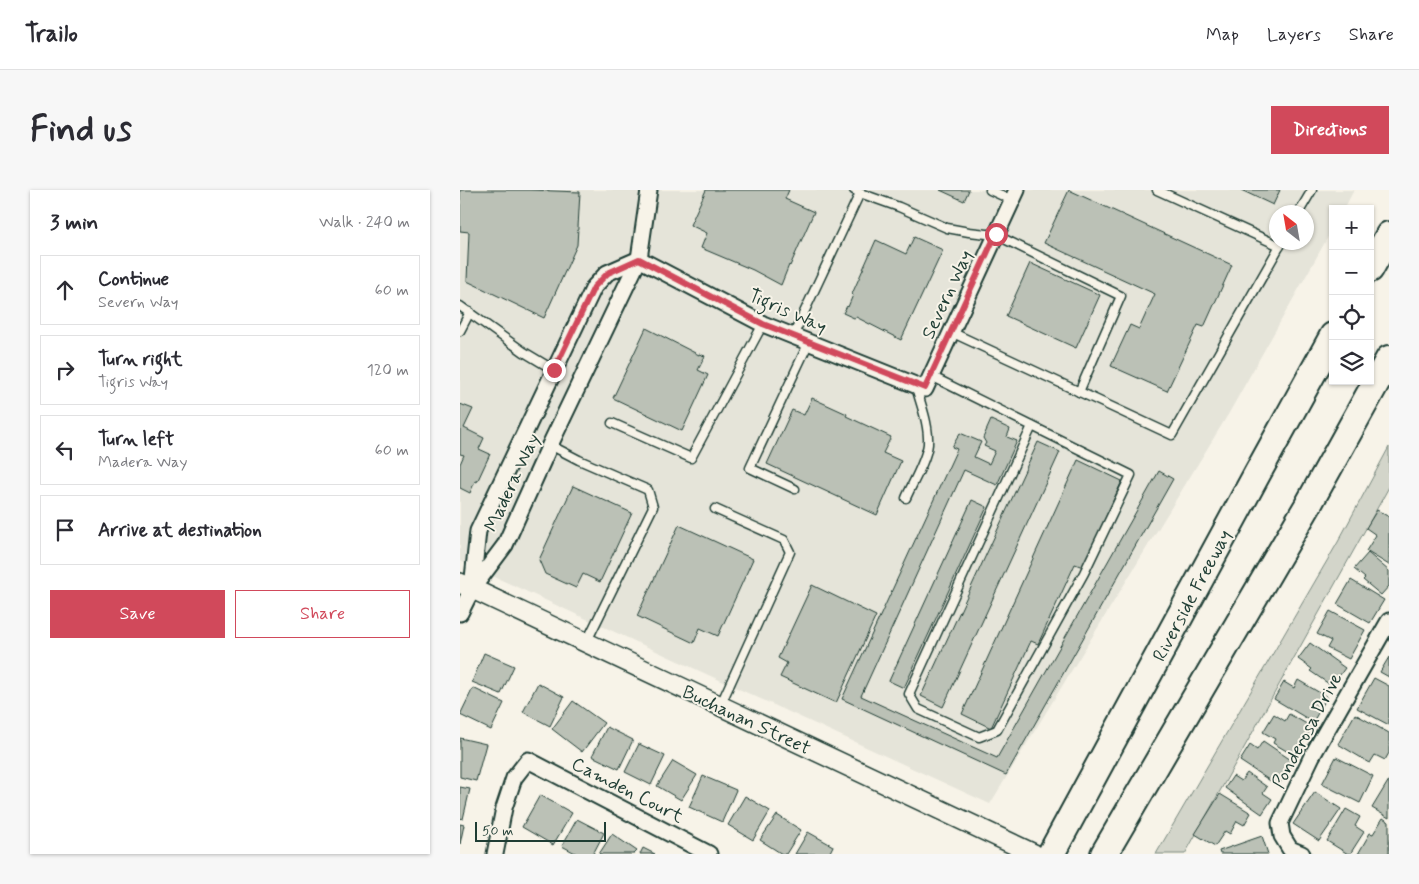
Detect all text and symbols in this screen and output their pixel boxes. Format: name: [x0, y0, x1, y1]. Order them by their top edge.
text: Trailo: [25, 19, 78, 50]
text: Map: [1206, 23, 1239, 47]
text: Layers: [1267, 23, 1321, 47]
text: Share: [1349, 23, 1394, 47]
button: Directions: [1271, 106, 1389, 154]
text: Find us: [30, 107, 132, 153]
north arrow: [1269, 205, 1314, 250]
map controls: [1329, 205, 1374, 385]
button: +: [1329, 205, 1374, 250]
text: 3 min: [50, 209, 98, 237]
text: Walk · 240 m: [319, 212, 410, 233]
route start: [985, 223, 1008, 246]
street label: Severn Way: [916, 246, 979, 343]
button: −: [1329, 250, 1374, 295]
text: Continue: [98, 267, 169, 292]
icon: ahead: [51, 276, 79, 304]
text: 60 m: [375, 280, 409, 301]
street label: Tigris Way: [743, 283, 830, 342]
text: Severn Way: [98, 292, 178, 313]
button: locate: [1329, 295, 1374, 340]
button: layers: [1329, 340, 1374, 385]
text: Turn right: [98, 347, 182, 372]
icon: right: [51, 356, 79, 384]
route end: [543, 359, 566, 382]
text: 120 m: [367, 360, 409, 381]
text: Tigris Way: [98, 372, 168, 393]
text: Turn left: [98, 427, 174, 452]
street label: Madera Way: [479, 429, 546, 536]
icon: left: [51, 436, 79, 464]
text: 60 m: [375, 440, 409, 461]
text: Madera Way: [98, 452, 187, 473]
icon: arrive: [51, 516, 79, 544]
text: Arrive at destination: [98, 518, 262, 543]
street label: Riverside Freeway: [1147, 525, 1238, 666]
button: Save: [50, 590, 225, 638]
button: Share: [235, 590, 410, 638]
street label: Ponderosa Drive: [1266, 668, 1348, 793]
street label: Buchanan Street: [678, 680, 815, 761]
street label: Camden Court: [567, 751, 688, 829]
scale bar: [475, 819, 606, 842]
text: 50 m: [482, 822, 513, 840]

